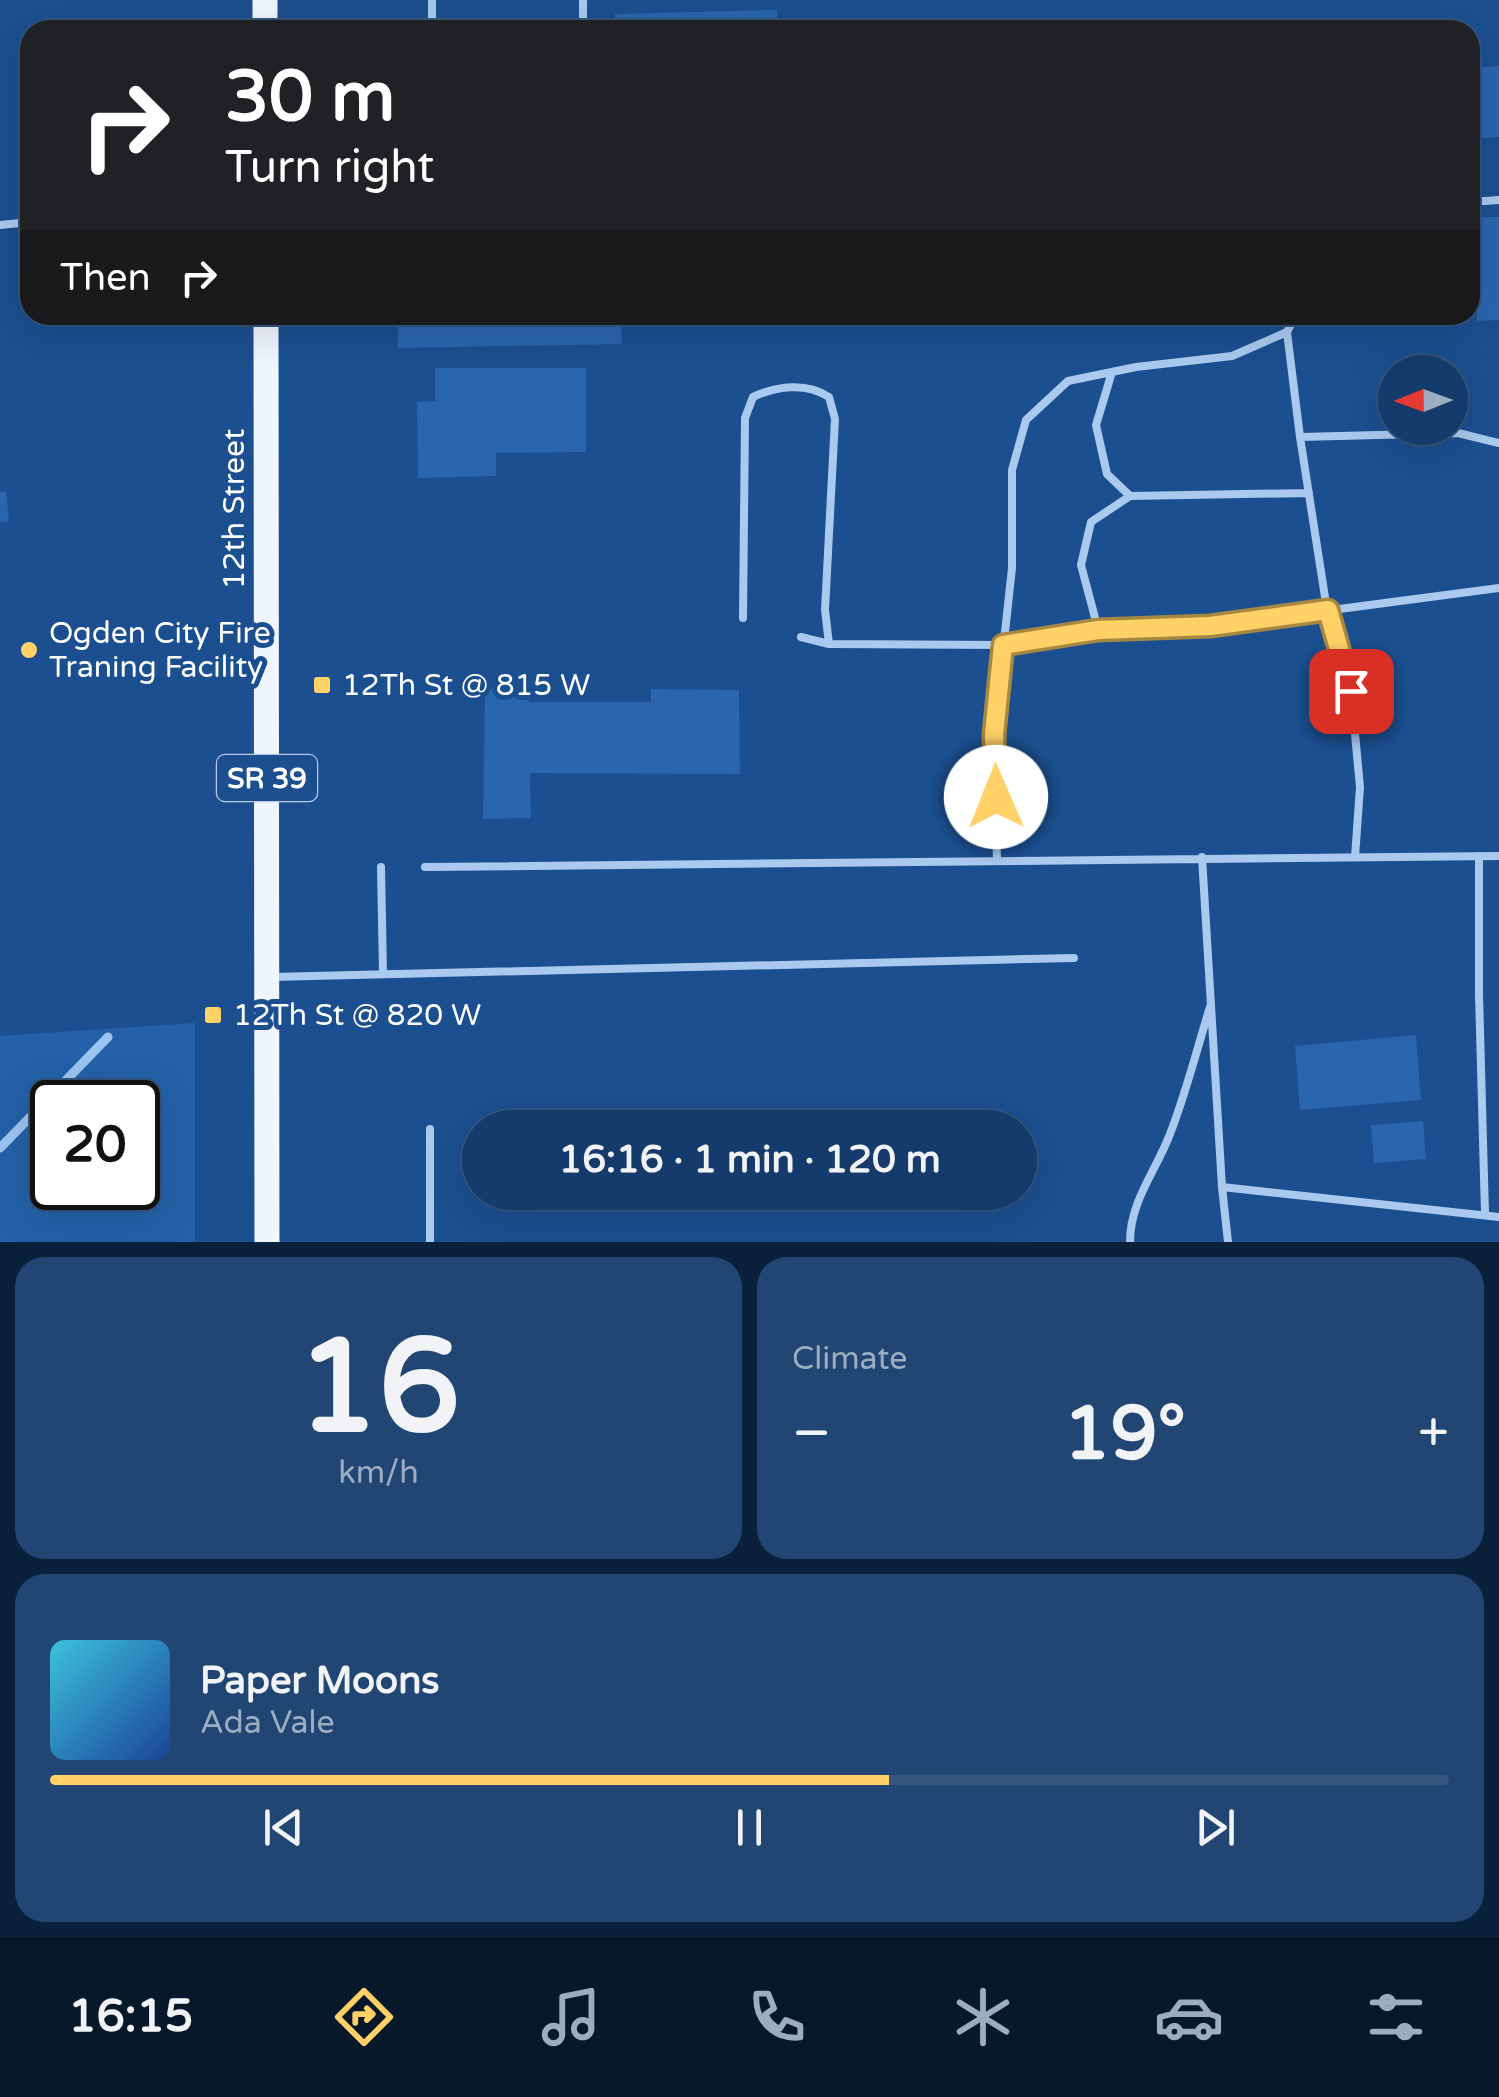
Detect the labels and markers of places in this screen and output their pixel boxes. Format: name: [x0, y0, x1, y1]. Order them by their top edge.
place label: Ogden City Fire Traning Facility: [49, 615, 271, 686]
marker: Ogden City Fire Traning Facility: [18, 639, 40, 661]
pin: [1309, 649, 1394, 734]
place label: 12Th St @ 815 W: [342, 667, 590, 704]
marker: 12Th St @ 815 W: [311, 674, 333, 696]
place label: 12Th St @ 820 W: [233, 997, 481, 1034]
marker: 12Th St @ 820 W: [202, 1004, 224, 1026]

